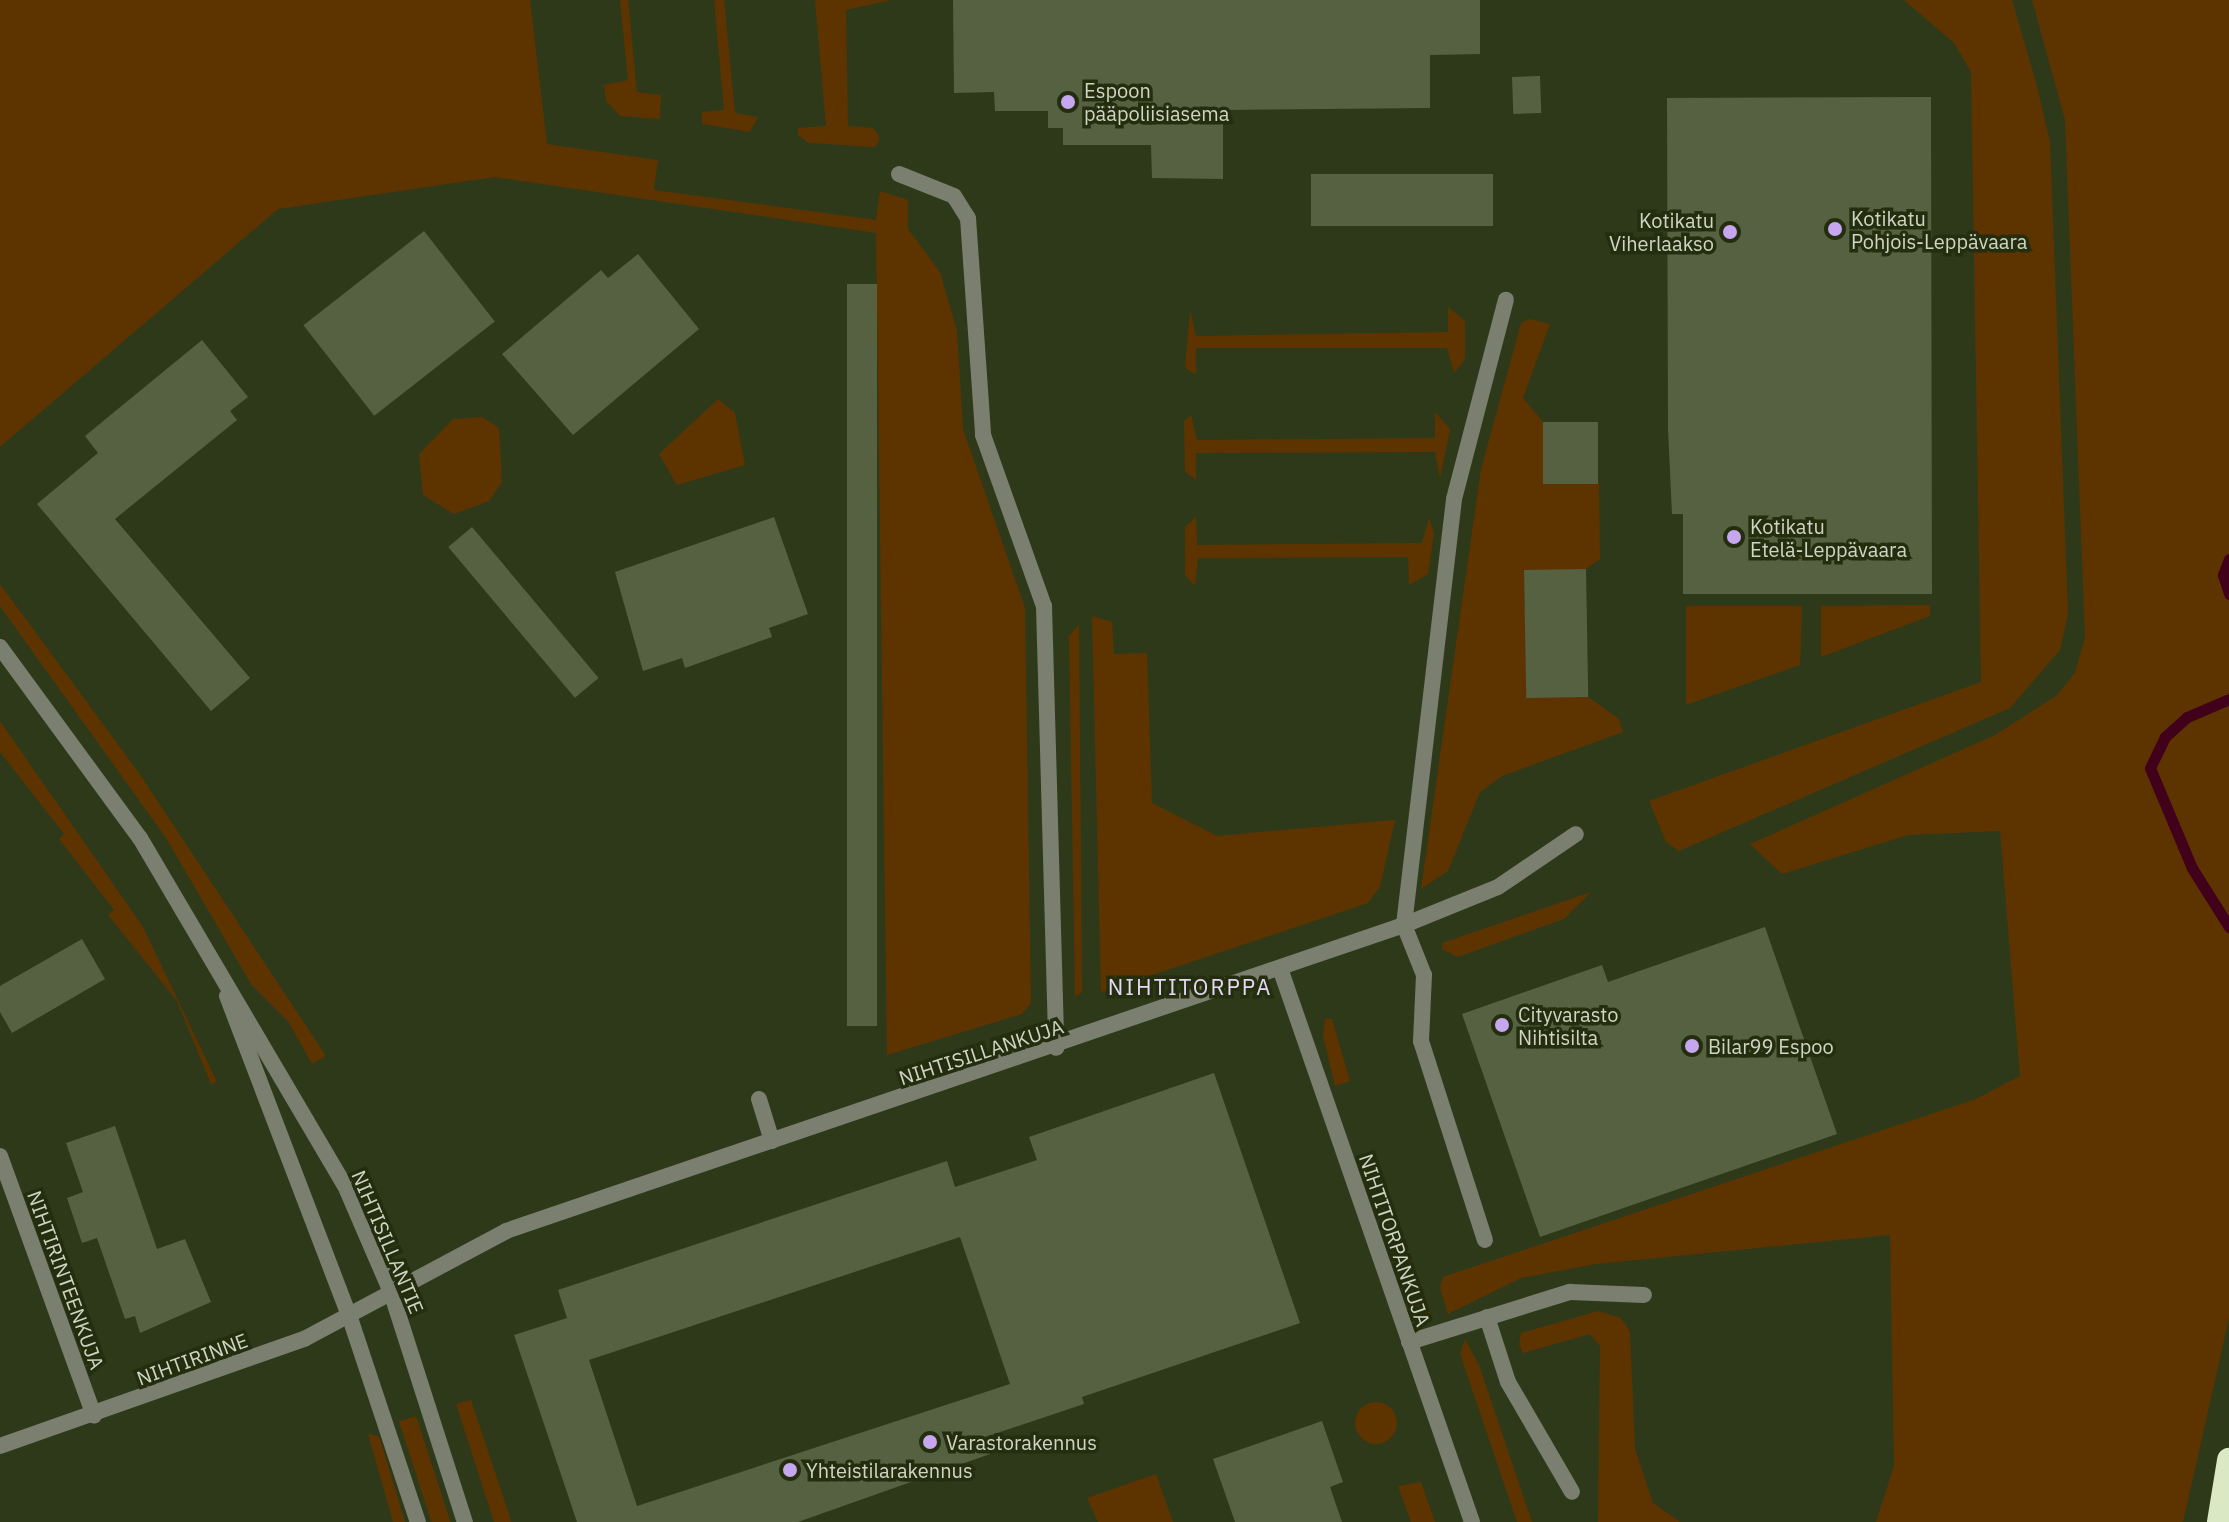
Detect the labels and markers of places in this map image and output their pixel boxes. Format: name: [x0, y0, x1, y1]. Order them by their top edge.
place label: Espoon pääpoliisiasema: [1084, 78, 1229, 125]
marker: Espoon pääpoliisiasema: [1059, 93, 1077, 111]
place label: Kotikatu Pohjois-Leppävaara: [1851, 206, 2027, 253]
place label: Kotikatu Viherlaakso: [1609, 208, 1714, 255]
marker: Kotikatu Pohjois-Leppävaara: [1826, 220, 1844, 238]
marker: Kotikatu Viherlaakso: [1721, 223, 1739, 241]
place label: Kotikatu Etelä-Leppävaara: [1750, 514, 1907, 561]
marker: Kotikatu Etelä-Leppävaara: [1725, 528, 1743, 546]
place label: Cityvarasto Nihtisilta: [1518, 1002, 1618, 1049]
marker: Cityvarasto Nihtisilta: [1493, 1016, 1511, 1034]
place label: Bilar99 Espoo: [1708, 1034, 1834, 1058]
marker: Bilar99 Espoo: [1683, 1037, 1701, 1055]
place label: Varastorakennus: [946, 1430, 1097, 1454]
marker: Varastorakennus: [921, 1433, 939, 1451]
place label: Yhteistilarakennus: [806, 1458, 973, 1482]
marker: Yhteistilarakennus: [781, 1461, 799, 1479]

